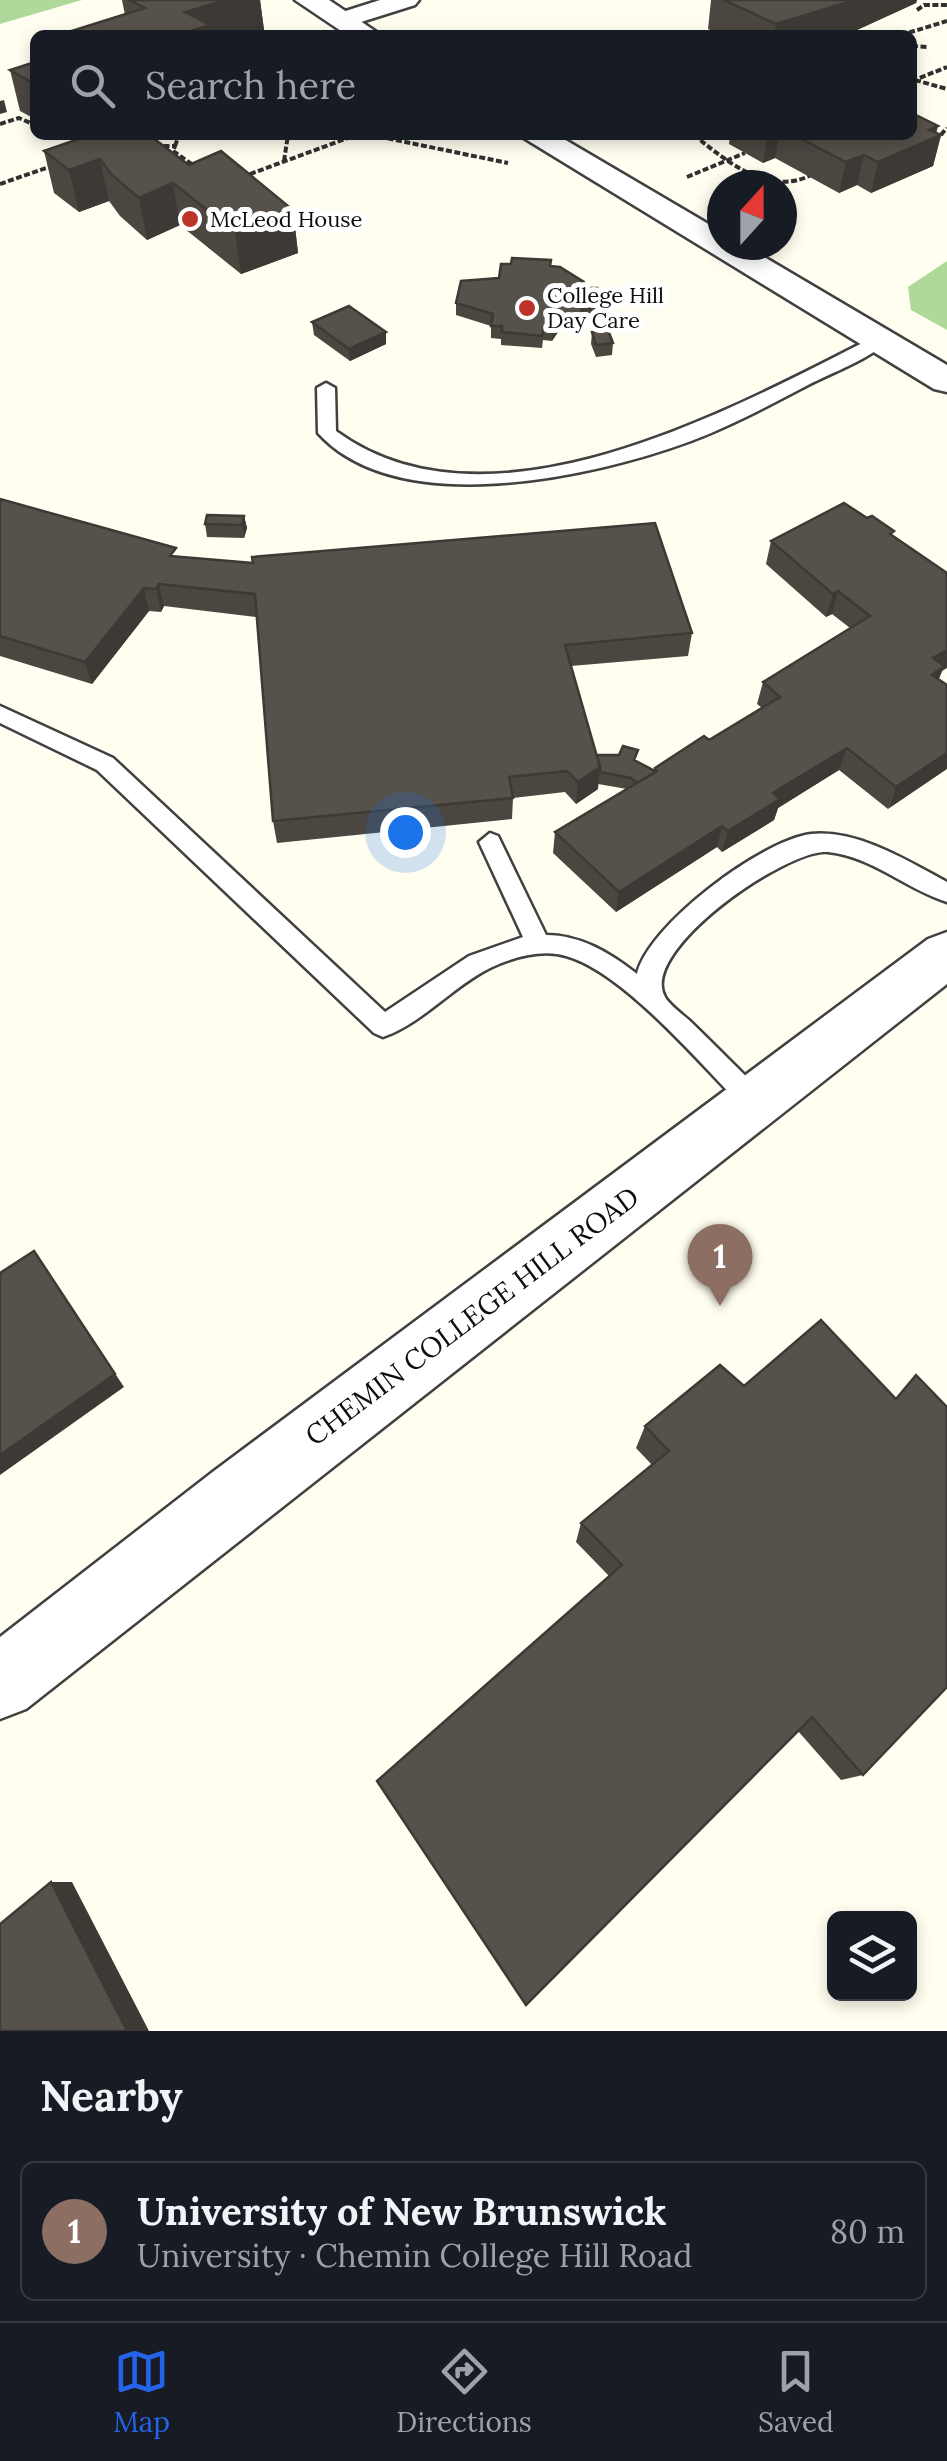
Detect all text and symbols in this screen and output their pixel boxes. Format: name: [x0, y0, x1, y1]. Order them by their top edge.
search box: [30, 30, 917, 140]
icon: search: [65, 58, 120, 113]
text: Search here: [145, 61, 356, 109]
north arrow: [707, 170, 797, 260]
place label: McLeod House: [210, 205, 363, 233]
marker: McLeod House: [179, 208, 201, 230]
place label: College Hill Day Care: [547, 281, 664, 334]
marker: College Hill Day Care: [516, 297, 538, 319]
your location: [380, 807, 431, 858]
street label: CHEMIN COLLEGE HILL ROAD: [298, 1179, 646, 1453]
pin: 1: [688, 1224, 752, 1306]
map controls: [827, 1911, 917, 2001]
button: layers: [827, 1911, 917, 2001]
text: Nearby: [40, 2069, 183, 2123]
text: University of New Brunswick: [137, 2187, 667, 2235]
text: 1: [68, 2211, 81, 2252]
text: 80 m: [830, 2211, 905, 2252]
text: University · Chemin College Hill Road: [137, 2235, 692, 2276]
tab: Map: [113, 2344, 170, 2440]
tab: Directions: [396, 2344, 532, 2440]
tab: Saved: [758, 2344, 834, 2440]

